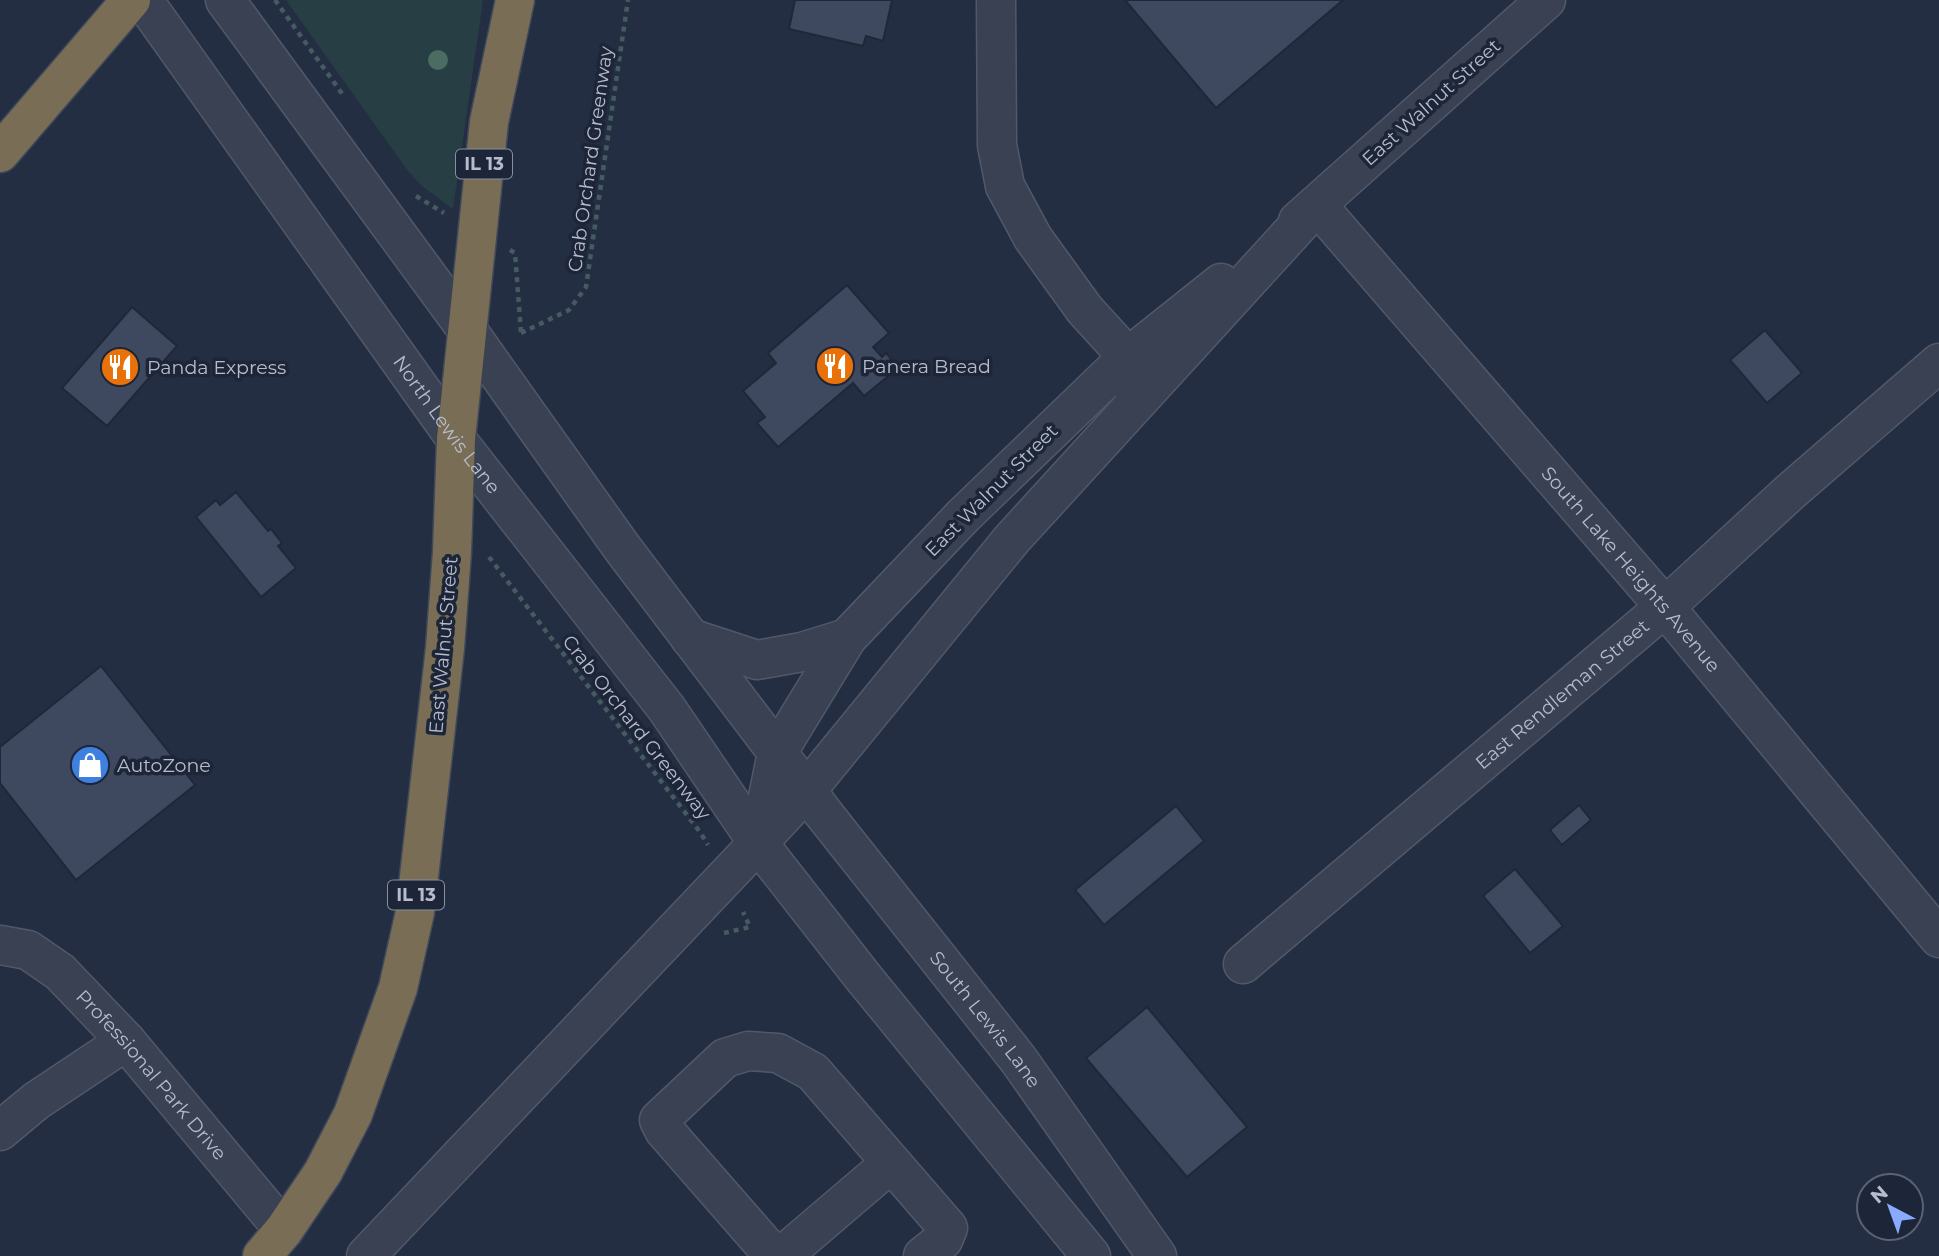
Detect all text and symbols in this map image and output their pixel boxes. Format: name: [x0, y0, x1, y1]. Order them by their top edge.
street label: East Walnut Street: [1358, 34, 1505, 170]
street label: Crab Orchard Greenway: [563, 44, 618, 273]
road number: IL 13: [456, 149, 512, 178]
restaurant icon: Panera Bread: [814, 345, 856, 387]
restaurant icon: Panda Express: [99, 346, 141, 388]
street label: North Lewis Lane: [388, 351, 505, 498]
place label: Panera Bread: [862, 355, 991, 378]
place label: Panda Express: [147, 356, 286, 379]
street label: East Walnut Street: [920, 419, 1063, 561]
street label: South Lake Heights Avenue: [1537, 462, 1725, 677]
street label: East Walnut Street: [424, 555, 463, 735]
street label: East Rendleman Street: [1471, 614, 1654, 774]
street label: Crab Orchard Greenway: [557, 631, 716, 825]
shop icon: AutoZone: [69, 744, 111, 786]
place label: AutoZone: [117, 754, 211, 777]
road number: IL 13: [388, 880, 444, 910]
street label: South Lewis Lane: [925, 946, 1046, 1092]
street label: Professional Park Drive: [71, 985, 232, 1165]
north arrow: [1855, 1172, 1925, 1242]
text: N: [1866, 1181, 1893, 1208]

